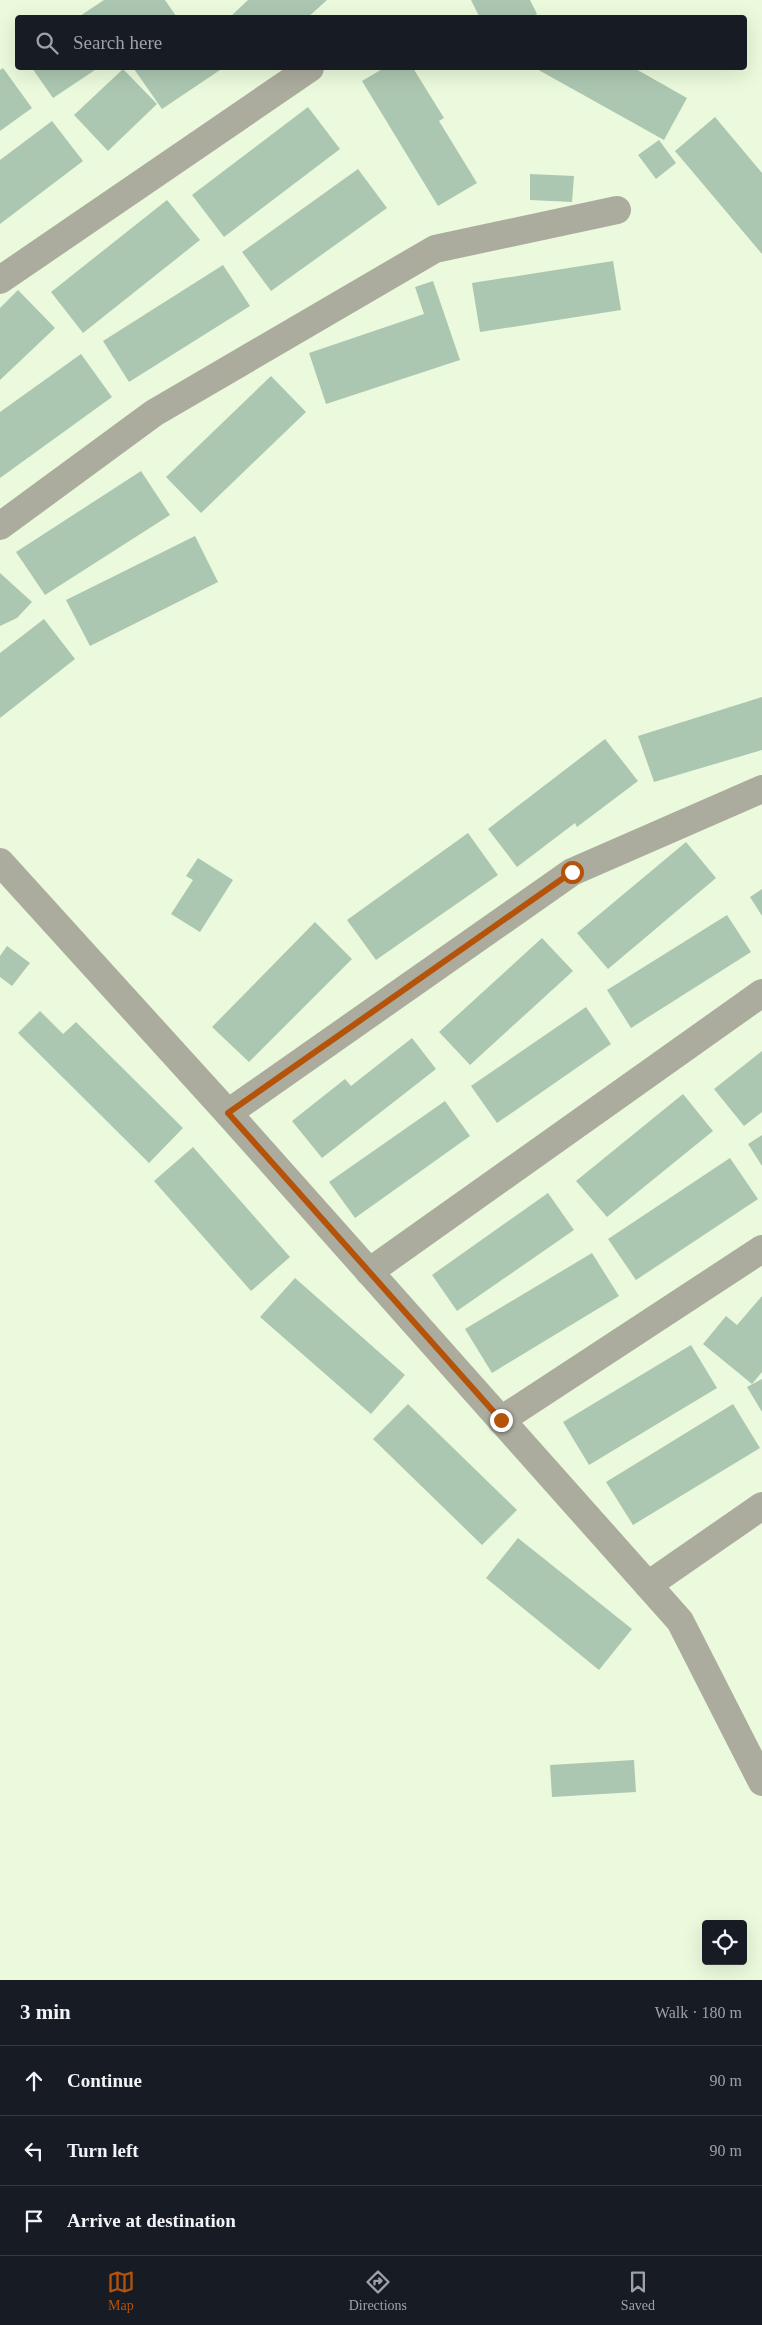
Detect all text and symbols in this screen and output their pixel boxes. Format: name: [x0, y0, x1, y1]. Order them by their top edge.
search box: [15, 15, 747, 70]
icon: search: [33, 29, 61, 57]
text: Search here: [73, 32, 162, 53]
route start: [561, 861, 584, 884]
route end: [490, 1409, 513, 1432]
map controls: [702, 1920, 747, 1965]
button: locate: [702, 1920, 747, 1965]
text: 3 min: [20, 2000, 71, 2024]
text: Walk · 180 m: [655, 2004, 742, 2021]
icon: ahead: [20, 2067, 48, 2095]
text: Continue: [67, 2070, 142, 2091]
text: 90 m: [710, 2072, 742, 2089]
icon: left: [20, 2137, 48, 2165]
text: Turn left: [67, 2140, 139, 2161]
text: 90 m: [710, 2142, 742, 2159]
icon: arrive: [20, 2207, 48, 2235]
text: Arrive at destination: [67, 2210, 236, 2231]
tab: Map: [107, 2268, 135, 2314]
tab: Directions: [349, 2268, 407, 2314]
tab: Saved: [621, 2268, 655, 2314]

